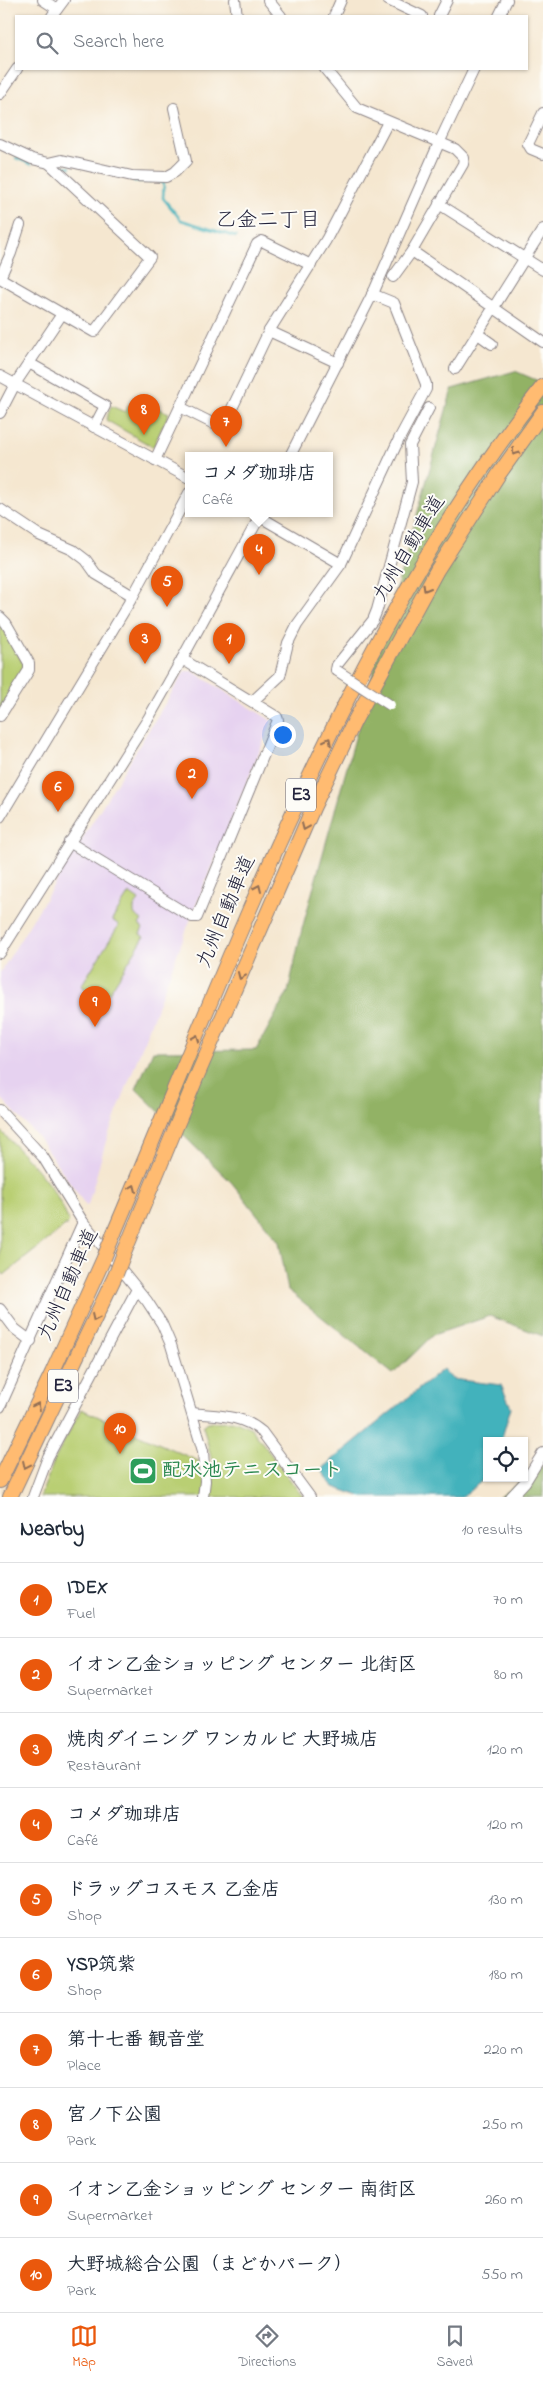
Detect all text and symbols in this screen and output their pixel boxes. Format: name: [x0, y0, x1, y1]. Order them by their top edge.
search box: [15, 15, 528, 70]
icon: search: [33, 29, 61, 57]
text: Search here: [73, 29, 164, 56]
district label: 乙金二丁目: [216, 206, 321, 236]
pin: 8: [128, 394, 160, 435]
pin: 7: [210, 406, 242, 447]
one-way arrow: [512, 446, 520, 455]
popup: [185, 452, 333, 517]
text: コメダ珈琲店: [202, 461, 316, 488]
text: Café: [202, 488, 233, 512]
street label: 九州自動車道: [367, 490, 453, 608]
pin: 4: [243, 534, 275, 575]
pin: 5: [151, 566, 183, 607]
one-way arrow: [423, 583, 433, 592]
pin: 3: [129, 623, 161, 664]
pin: 1: [213, 623, 245, 664]
your location: [270, 722, 296, 748]
one-way arrow: [321, 738, 331, 747]
pin: 2: [176, 758, 208, 799]
pin: 6: [42, 771, 74, 812]
road number: E3: [286, 778, 316, 812]
one-way arrow: [301, 822, 312, 831]
street label: 九州自動車道: [190, 851, 264, 973]
one-way arrow: [251, 884, 262, 893]
one-way arrow: [236, 971, 247, 980]
pin: 9: [79, 986, 111, 1027]
one-way arrow: [190, 1034, 200, 1043]
one-way arrow: [127, 1184, 138, 1193]
street label: 九州自動車道: [31, 1224, 107, 1346]
one-way arrow: [91, 1313, 101, 1322]
road number: E3: [48, 1370, 78, 1402]
one-way arrow: [30, 1402, 41, 1411]
pin: 10: [104, 1413, 136, 1454]
map controls: [483, 1437, 528, 1482]
button: locate: [483, 1437, 528, 1482]
sports icon: 配水池テニスコート: [128, 1456, 158, 1486]
place label: 配水池テニスコート: [162, 1457, 342, 1486]
one-way arrow: [22, 1460, 32, 1469]
text: Nearby: [20, 1515, 84, 1545]
text: 10 results: [461, 1518, 523, 1542]
text: IDEX: [67, 1575, 108, 1602]
text: 1: [33, 1588, 39, 1612]
text: 70 m: [493, 1588, 523, 1612]
text: Fuel: [67, 1602, 95, 1626]
text: イオン乙金ショッピング センター 北街区: [67, 1652, 417, 1679]
text: 2: [32, 1663, 40, 1687]
text: 80 m: [494, 1663, 523, 1687]
text: Supermarket: [67, 1679, 153, 1703]
text: 焼肉ダイニング ワンカルビ 大野城店: [67, 1727, 378, 1754]
text: 3: [33, 1738, 39, 1762]
text: 120 m: [487, 1738, 523, 1762]
text: Restaurant: [67, 1754, 141, 1778]
text: コメダ珈琲店: [67, 1802, 181, 1829]
text: 4: [33, 1813, 39, 1837]
text: 120 m: [487, 1813, 523, 1837]
text: Café: [67, 1829, 98, 1853]
text: ドラッグコスモス 乙金店: [67, 1877, 280, 1904]
text: 5: [31, 1888, 41, 1912]
text: 130 m: [488, 1888, 523, 1912]
text: Shop: [67, 1904, 102, 1928]
text: YSP筑紫: [67, 1952, 136, 1979]
text: 6: [32, 1963, 40, 1987]
text: 180 m: [489, 1963, 523, 1987]
text: Shop: [67, 1979, 102, 2003]
text: 第十七番 観音堂: [67, 2027, 205, 2054]
text: 7: [33, 2038, 39, 2062]
text: 220 m: [484, 2038, 523, 2062]
text: Place: [67, 2054, 101, 2078]
text: 宮ノ下公園: [67, 2102, 162, 2129]
text: 8: [33, 2113, 39, 2137]
text: 250 m: [483, 2113, 523, 2137]
text: Park: [67, 2129, 96, 2153]
text: イオン乙金ショッピング センター 南街区: [67, 2177, 417, 2204]
text: 9: [34, 2188, 38, 2212]
text: 260 m: [485, 2188, 523, 2212]
text: Supermarket: [67, 2204, 153, 2228]
text: 大野城総合公園（まどかパーク）: [67, 2252, 353, 2279]
text: 10: [30, 2263, 42, 2287]
text: 550 m: [481, 2263, 523, 2287]
text: Park: [67, 2279, 96, 2303]
tab: Map: [70, 2322, 98, 2373]
tab: Directions: [238, 2322, 296, 2373]
tab: Saved: [436, 2322, 473, 2373]

